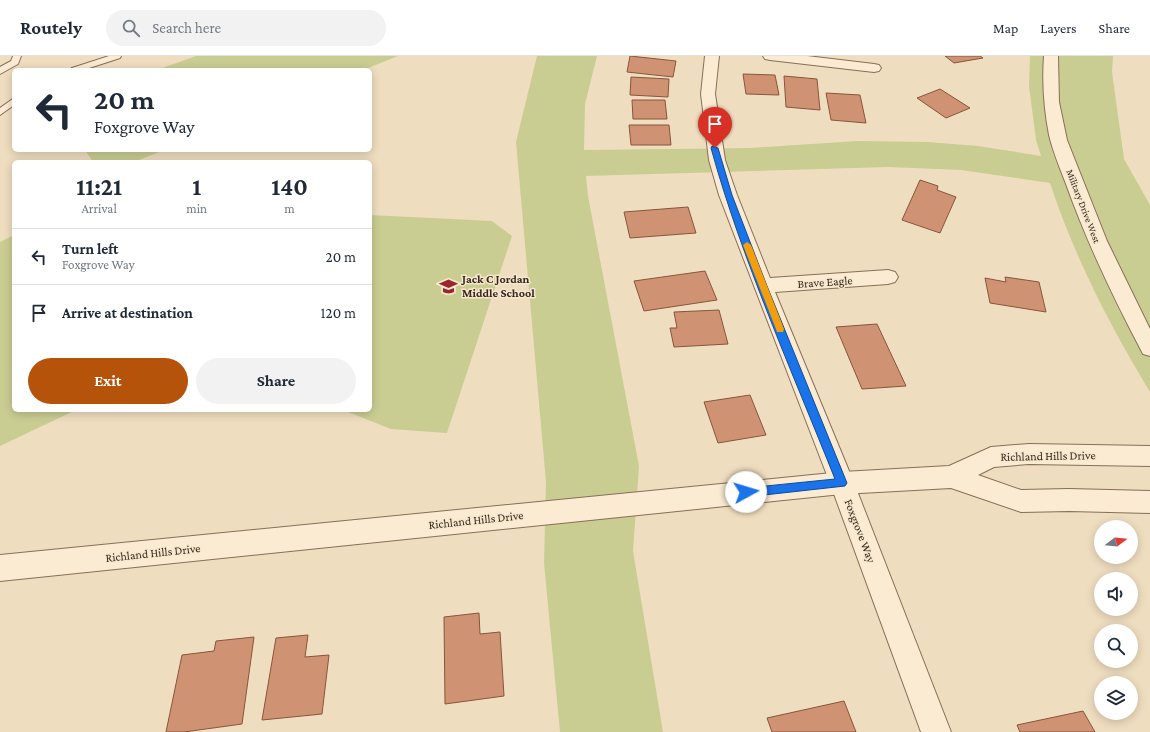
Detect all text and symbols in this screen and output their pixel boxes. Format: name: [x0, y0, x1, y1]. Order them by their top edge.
search box: [106, 10, 386, 46]
text: Routely: [20, 17, 82, 38]
icon: search: [120, 17, 142, 39]
text: Search here: [152, 20, 221, 36]
text: Map: [993, 20, 1018, 36]
text: Layers: [1040, 20, 1077, 36]
text: Share: [1099, 20, 1130, 36]
icon: left: [28, 84, 80, 136]
text: 20 m: [94, 84, 154, 115]
pin: [698, 107, 732, 148]
icon: arrive: [704, 113, 726, 135]
text: Foxgrove Way: [94, 117, 195, 137]
street label: Military Drive West: [1064, 168, 1103, 245]
text: 11:21: [76, 173, 122, 200]
text: 1: [192, 173, 201, 200]
text: 140: [271, 173, 308, 200]
text: Arrival: [81, 201, 117, 216]
text: min: [186, 201, 207, 216]
text: m: [284, 201, 295, 216]
text: Turn left: [62, 241, 118, 257]
icon: left: [28, 246, 50, 268]
text: 20 m: [326, 249, 356, 265]
text: Foxgrove Way: [62, 257, 135, 272]
place label: Jack C Jordan Middle School: [460, 272, 535, 300]
street label: Brave Eagle: [797, 273, 853, 291]
school or university icon: Jack C Jordan Middle School: [439, 276, 459, 296]
icon: arrive: [28, 302, 50, 324]
text: Arrive at destination: [62, 305, 193, 321]
text: 120 m: [321, 305, 356, 321]
button: Exit: [28, 358, 188, 404]
button: Share: [196, 358, 356, 404]
street label: Richland Hills Drive: [1000, 448, 1096, 464]
position arrow: [725, 471, 767, 513]
street label: Foxgrove Way: [841, 497, 879, 565]
street label: Richland Hills Drive: [428, 508, 524, 532]
north arrow: [1094, 520, 1138, 564]
map controls: [1094, 520, 1138, 720]
street label: Richland Hills Drive: [105, 541, 201, 565]
button: sound: [1094, 572, 1138, 616]
button: search: [1094, 624, 1138, 668]
button: layers: [1094, 676, 1138, 720]

